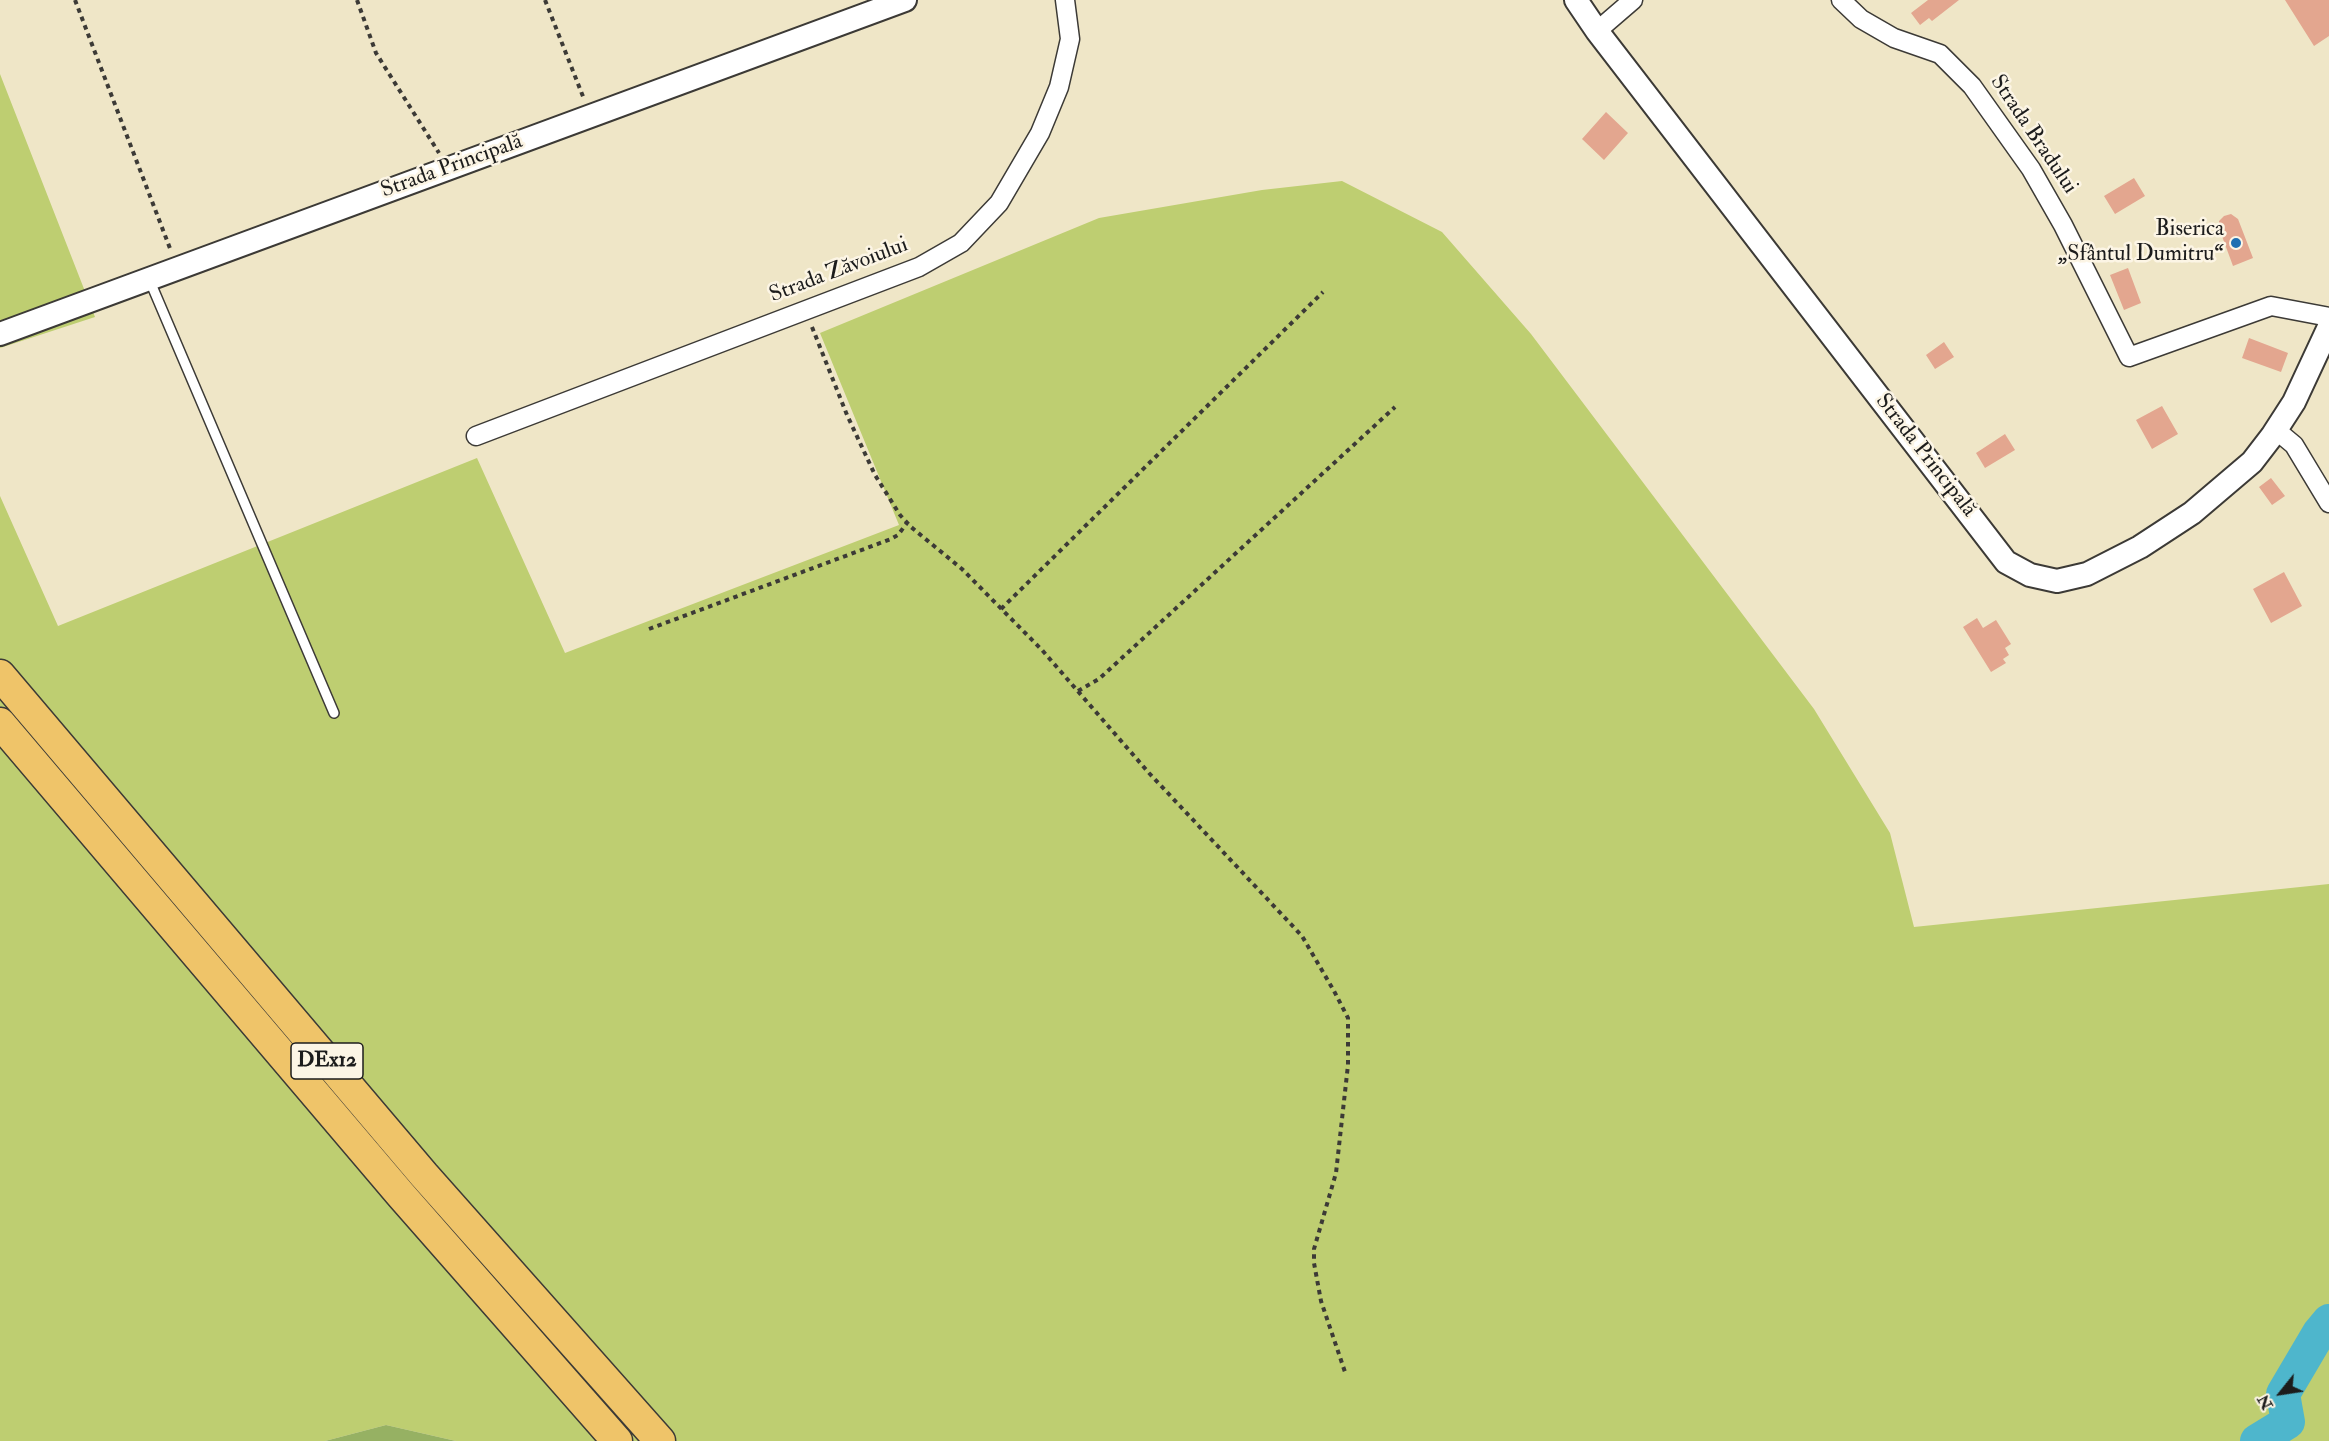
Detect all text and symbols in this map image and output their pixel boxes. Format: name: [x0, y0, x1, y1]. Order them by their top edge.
street label: Strada Bradului: [1984, 71, 2082, 199]
street label: Strada Principală: [378, 129, 526, 205]
place label: Biserica „Sfântul Dumitru“: [2058, 217, 2224, 268]
street label: Strada Zăvoiului: [766, 232, 912, 310]
marker: Biserica „Sfântul Dumitru“: [2229, 236, 2243, 250]
street label: Strada Principală: [1869, 389, 1981, 523]
road number: DEx12: [291, 1043, 363, 1079]
north arrow: [2251, 1363, 2311, 1423]
text: N: [2253, 1391, 2278, 1413]

